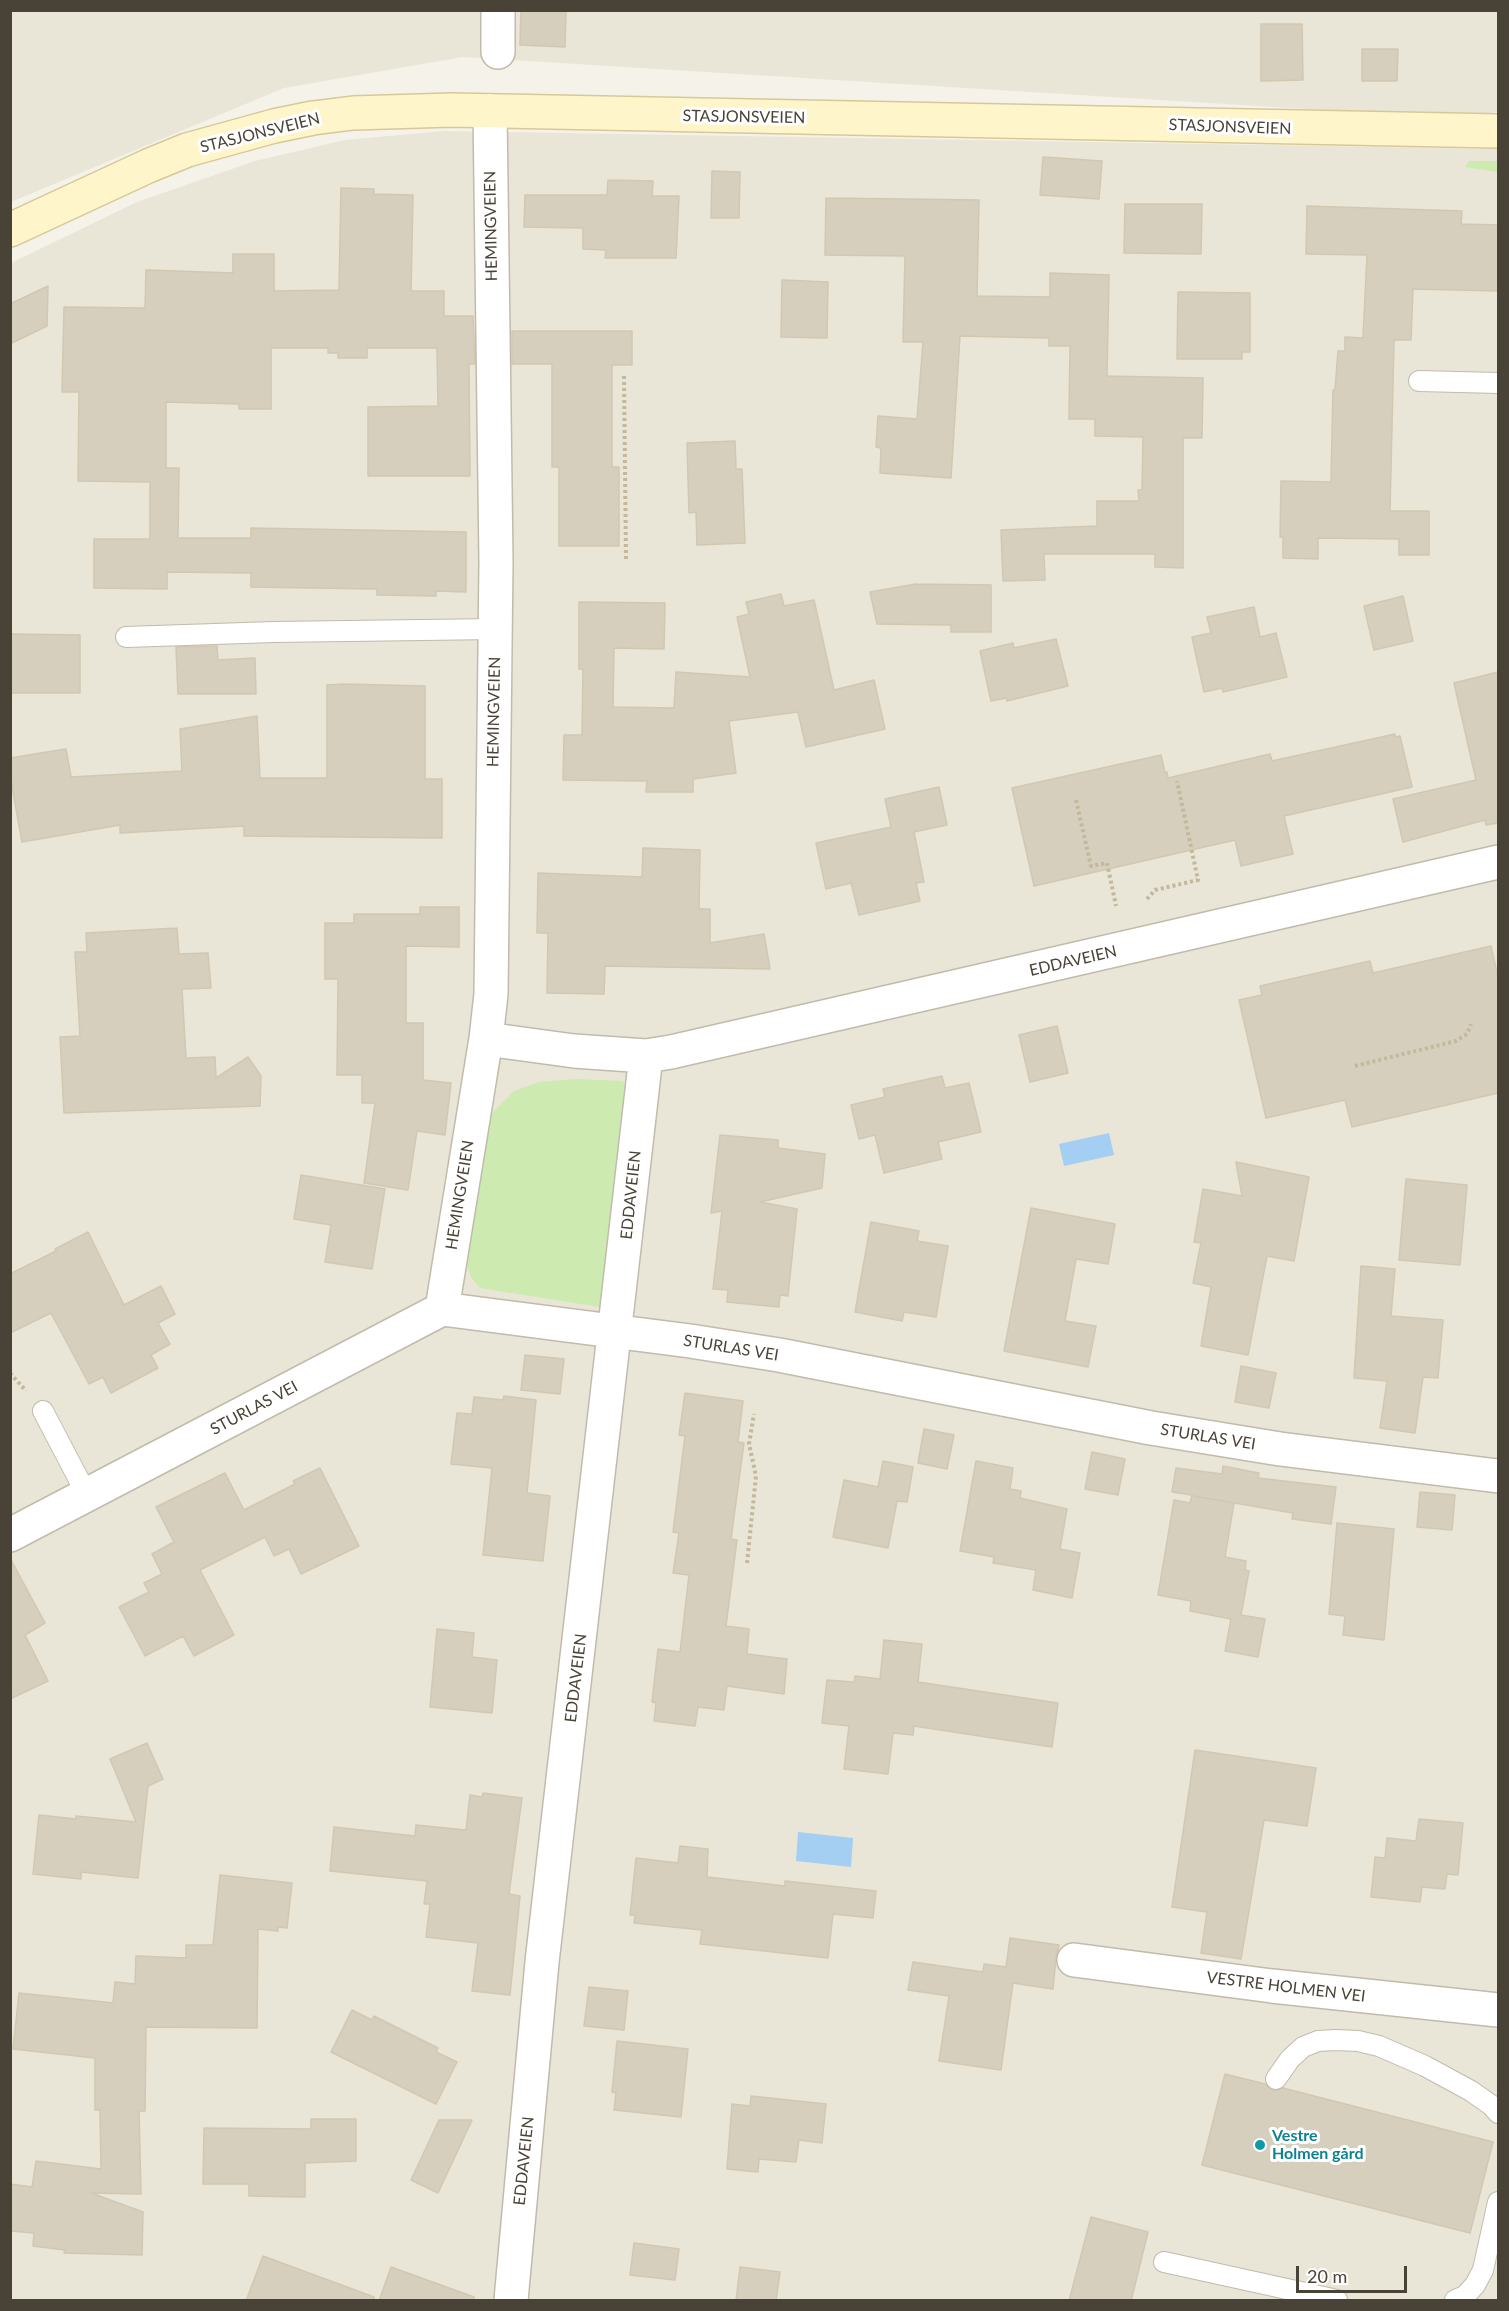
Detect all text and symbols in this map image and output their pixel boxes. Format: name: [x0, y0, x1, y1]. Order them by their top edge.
street label: STASJONSVEIEN: [682, 106, 806, 128]
street label: STASJONSVEIEN: [198, 109, 322, 157]
street label: STASJONSVEIEN: [1168, 115, 1292, 139]
street label: HEMINGVEIEN: [480, 171, 502, 281]
street label: HEMINGVEIEN: [483, 657, 505, 767]
street label: EDDAVEIEN: [1027, 942, 1119, 980]
street label: HEMINGVEIEN: [442, 1139, 478, 1251]
street label: EDDAVEIEN: [617, 1150, 645, 1240]
street label: STURLAS VEI: [682, 1331, 780, 1365]
street label: STURLAS VEI: [207, 1377, 301, 1439]
street label: STURLAS VEI: [1159, 1420, 1257, 1454]
street label: EDDAVEIEN: [561, 1633, 591, 1723]
street label: VESTRE HOLMEN VEI: [1206, 1968, 1366, 2006]
street label: EDDAVEIEN: [510, 2116, 538, 2206]
place label: Vestre Holmen gård: [1272, 2126, 1364, 2164]
marker: Vestre Holmen gård: [1253, 2138, 1267, 2152]
scale bar: [1299, 2254, 1410, 2292]
text: 20 m: [1307, 2265, 1347, 2287]

